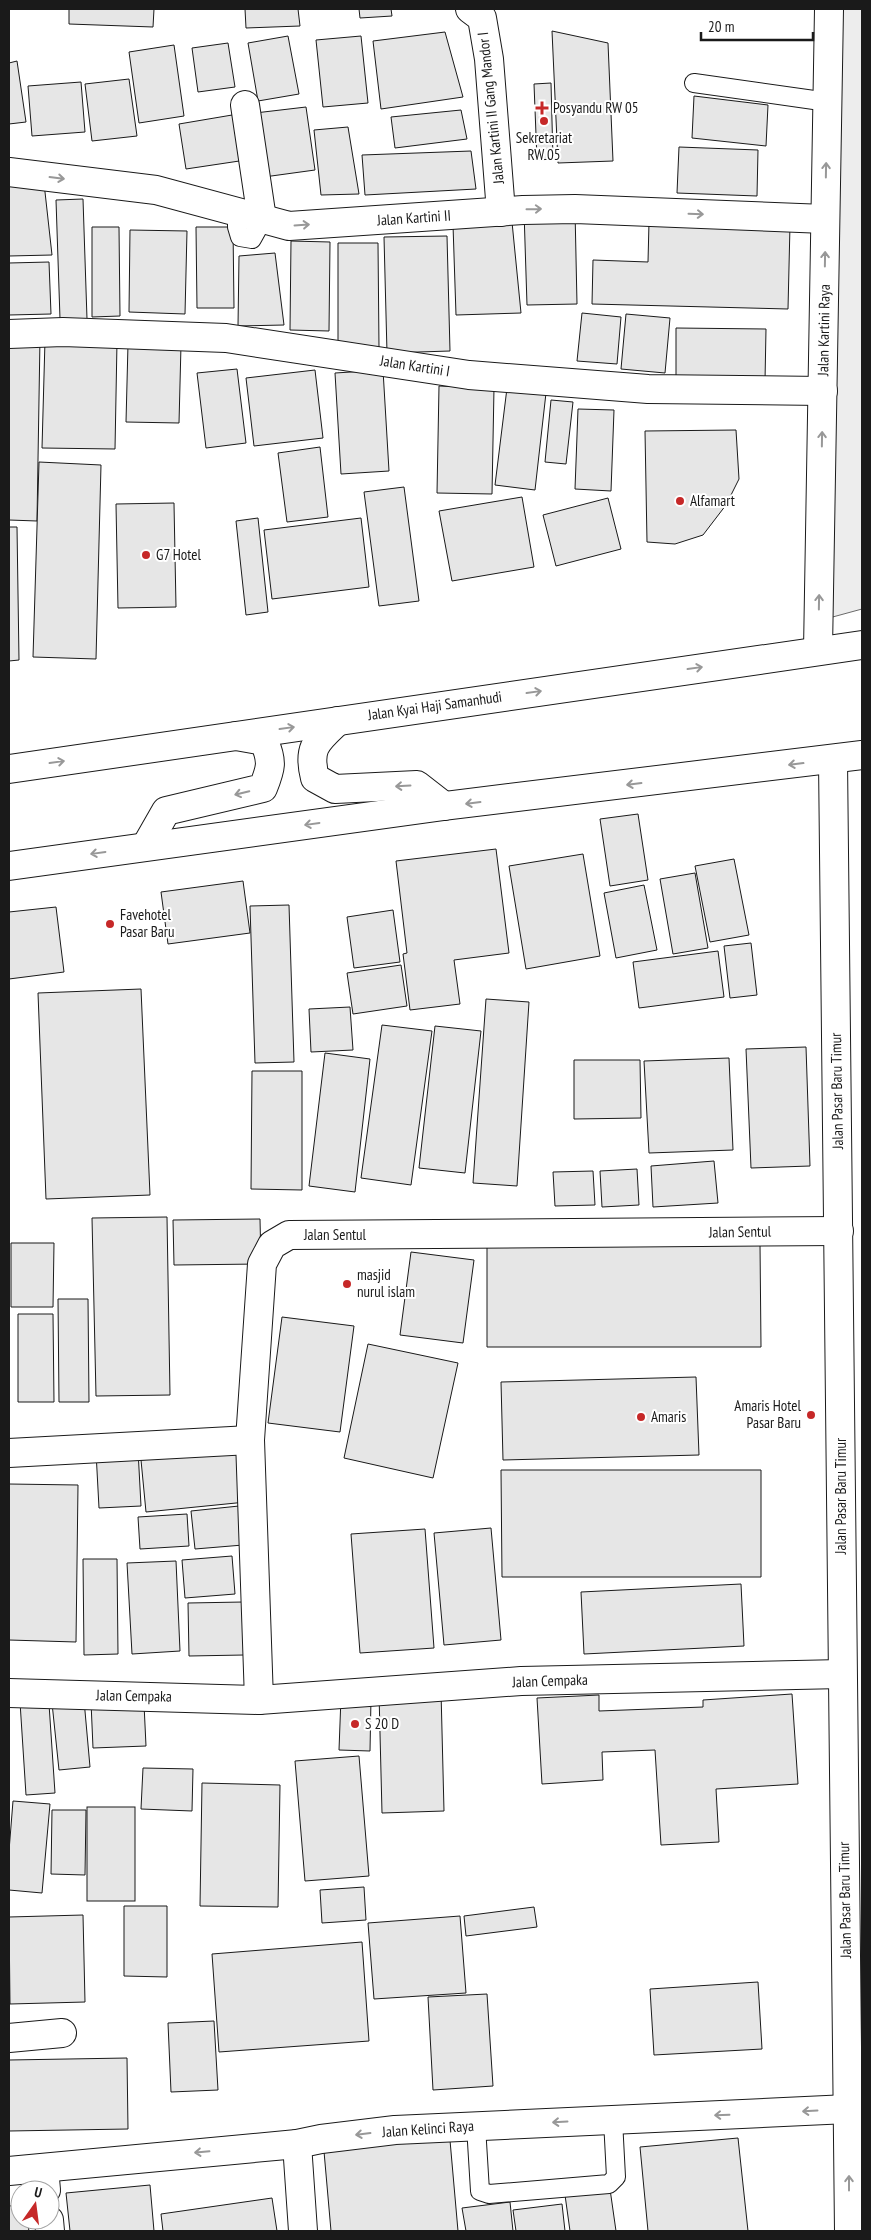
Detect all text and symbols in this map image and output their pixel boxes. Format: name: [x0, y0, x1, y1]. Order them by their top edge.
scale bar: [701, 10, 814, 42]
text: 20 m: [708, 17, 734, 36]
street label: Jalan Kartini II Gang Mandor I: [473, 31, 508, 186]
place label: Posyandu RW 05: [553, 98, 638, 117]
marker: Posyandu RW 05: [535, 101, 549, 115]
marker: Sekretariat RW 05: [538, 115, 550, 127]
place label: Sekretariat RW 05: [516, 128, 572, 164]
one-way arrow: [821, 163, 831, 179]
one-way arrow: [49, 173, 65, 183]
one-way arrow: [525, 204, 541, 214]
street label: Jalan Kartini II: [375, 205, 451, 230]
one-way arrow: [688, 210, 704, 219]
one-way arrow: [293, 220, 309, 230]
one-way arrow: [820, 251, 830, 268]
street label: Jalan Kartini Raya: [813, 284, 834, 377]
street label: Jalan Kartini I: [378, 350, 451, 380]
one-way arrow: [817, 431, 826, 447]
place label: Alfamart: [690, 491, 735, 510]
marker: Alfamart: [674, 495, 686, 507]
place label: G7 Hotel: [156, 545, 201, 564]
marker: G7 Hotel: [140, 549, 152, 561]
one-way arrow: [814, 594, 823, 610]
one-way arrow: [687, 663, 703, 673]
street label: Jalan Kyai Haji Samanhudi: [366, 687, 503, 724]
one-way arrow: [526, 687, 542, 697]
one-way arrow: [279, 723, 295, 733]
one-way arrow: [49, 756, 65, 766]
one-way arrow: [788, 759, 804, 769]
one-way arrow: [627, 779, 643, 789]
one-way arrow: [395, 781, 411, 790]
one-way arrow: [234, 789, 250, 798]
one-way arrow: [465, 798, 481, 808]
one-way arrow: [304, 819, 320, 829]
one-way arrow: [90, 848, 106, 858]
place label: Favehotel Pasar Baru: [120, 905, 174, 941]
marker: Favehotel Pasar Baru: [104, 918, 116, 930]
street label: Jalan Pasar Baru Timur: [826, 1032, 847, 1150]
street label: Jalan Sentul: [708, 1221, 772, 1242]
street label: Jalan Sentul: [303, 1225, 367, 1244]
place label: masjid nurul islam: [357, 1265, 415, 1301]
marker: masjid nurul islam: [341, 1278, 353, 1290]
place label: Amaris Hotel Pasar Baru: [734, 1396, 801, 1432]
place label: Amaris: [651, 1407, 686, 1426]
marker: Amaris Hotel Pasar Baru: [805, 1409, 817, 1421]
marker: Amaris: [635, 1411, 647, 1423]
street label: Jalan Pasar Baru Timur: [831, 1437, 850, 1555]
street label: Jalan Cempaka: [511, 1670, 588, 1691]
street label: Jalan Cempaka: [95, 1685, 172, 1706]
place label: S 20 D: [365, 1714, 399, 1733]
marker: S 20 D: [349, 1718, 361, 1730]
street label: Jalan Pasar Baru Timur: [834, 1841, 855, 1959]
one-way arrow: [802, 2106, 818, 2115]
one-way arrow: [715, 2110, 731, 2119]
street label: Jalan Kelinci Raya: [380, 2116, 474, 2141]
one-way arrow: [552, 2117, 568, 2126]
one-way arrow: [355, 2129, 371, 2139]
one-way arrow: [194, 2147, 210, 2157]
one-way arrow: [844, 2175, 854, 2191]
north arrow: [10, 2180, 60, 2230]
text: U: [32, 2183, 44, 2202]

